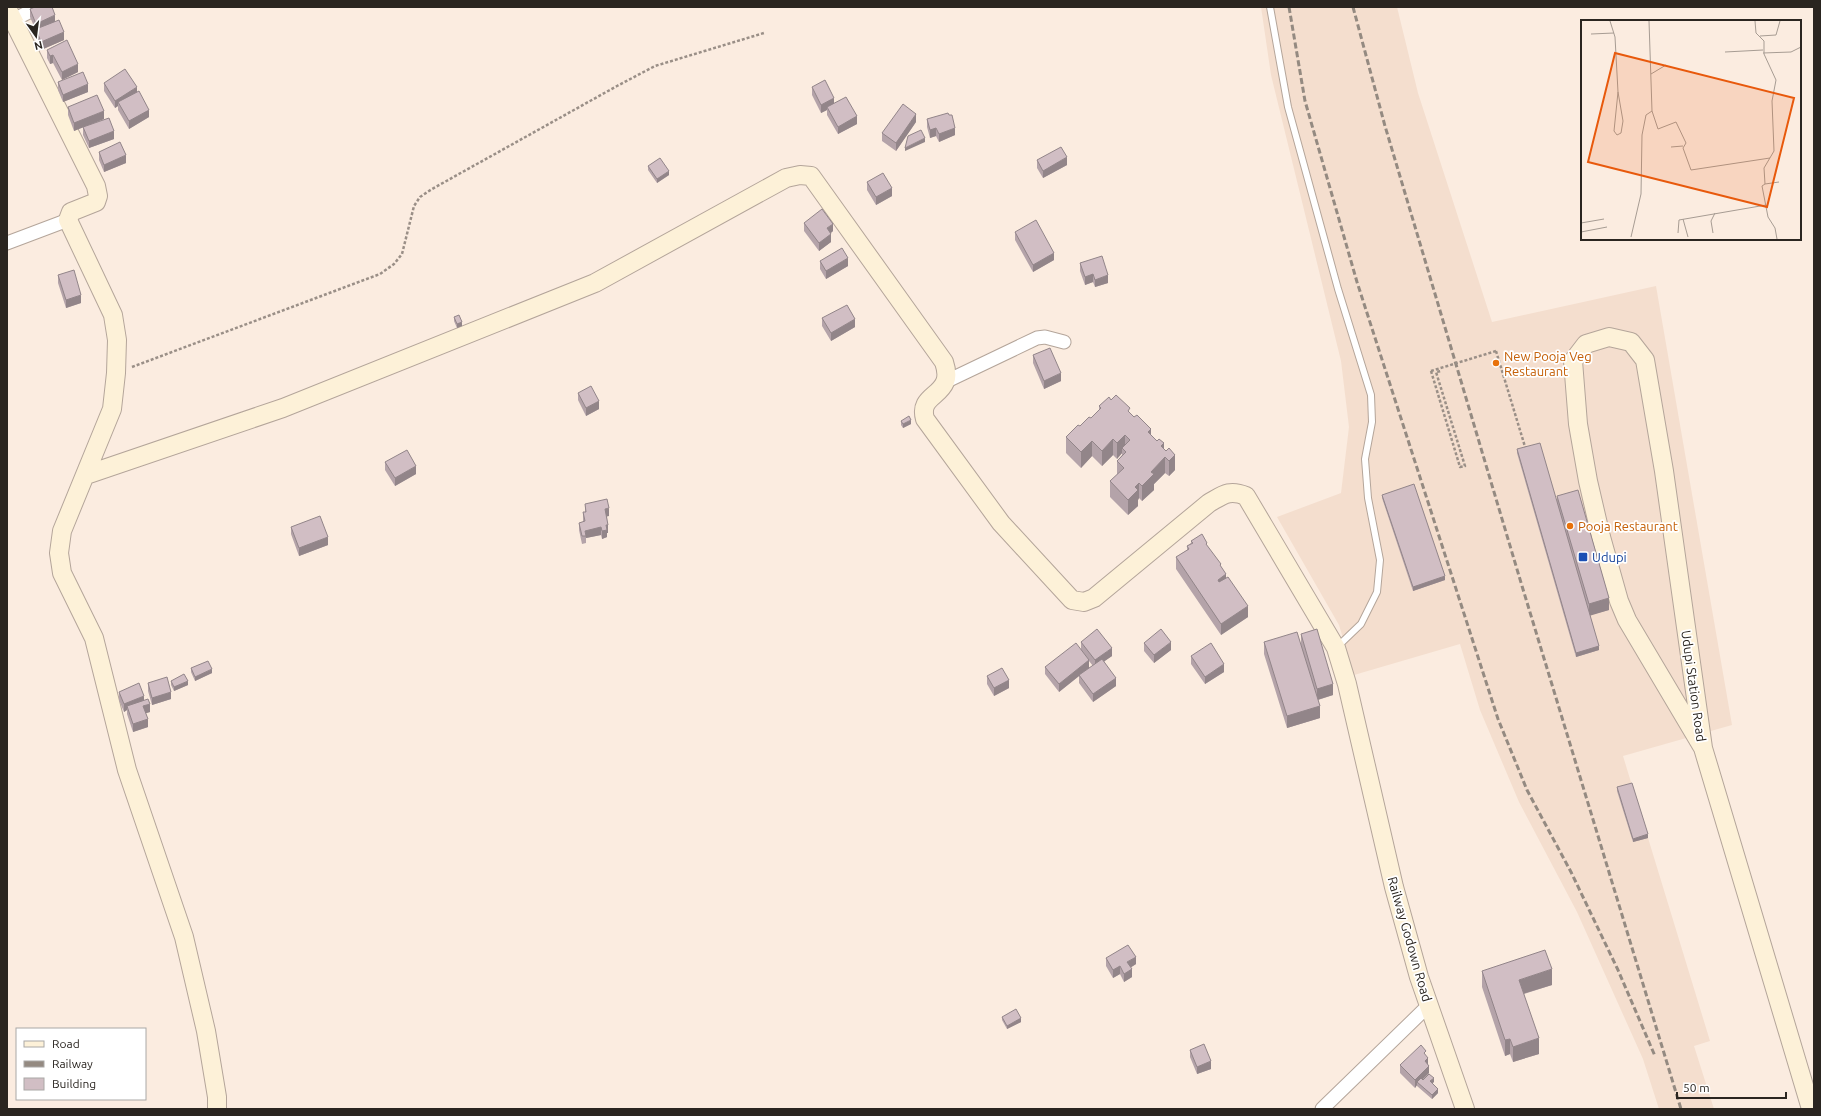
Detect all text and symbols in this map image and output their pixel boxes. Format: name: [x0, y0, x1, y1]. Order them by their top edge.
north arrow: [16, 16, 56, 56]
inset map: [1581, 20, 1801, 240]
text: N: [33, 39, 44, 53]
place label: New Pooja Veg Restaurant: [1504, 349, 1592, 378]
marker: New Pooja Veg Restaurant: [1491, 358, 1501, 368]
place label: Pooja Restaurant: [1578, 519, 1678, 533]
marker: Pooja Restaurant: [1565, 521, 1575, 531]
place label: Udupi: [1592, 550, 1627, 564]
marker: Udupi: [1577, 551, 1589, 563]
street label: Udupi Station Road: [1679, 629, 1709, 743]
street label: Railway Godown Road: [1385, 875, 1435, 1003]
legend: [16, 1028, 146, 1100]
text: Road: [52, 1037, 80, 1050]
text: Railway: [52, 1057, 93, 1070]
scale bar: [1677, 1074, 1786, 1100]
text: Building: [52, 1077, 96, 1090]
text: 50 m: [1683, 1081, 1710, 1094]

